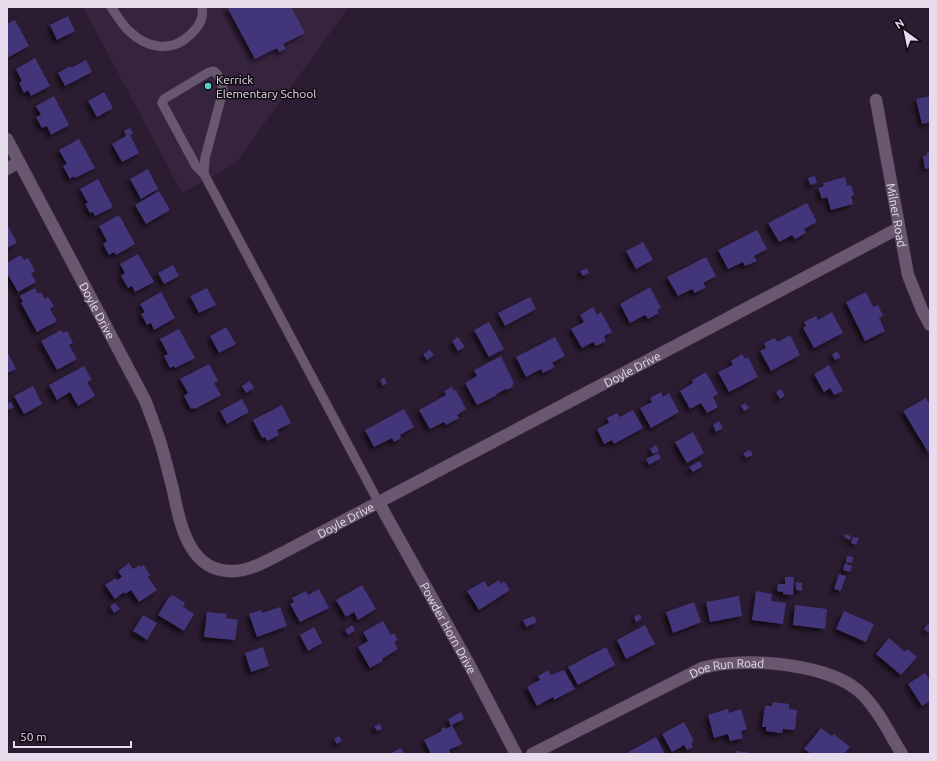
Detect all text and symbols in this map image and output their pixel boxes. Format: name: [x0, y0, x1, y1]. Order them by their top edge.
north arrow: [885, 12, 925, 52]
text: N: [893, 16, 906, 31]
place label: Kerrick Elementary School: [216, 73, 316, 100]
marker: Kerrick Elementary School: [203, 81, 213, 91]
street label: Milner Road: [885, 182, 909, 248]
street label: Doyle Drive: [77, 280, 118, 341]
street label: Doyle Drive: [601, 348, 663, 389]
street label: Doyle Drive: [315, 500, 376, 540]
street label: Powder Horn Drive: [418, 580, 479, 676]
street label: Doe Run Road: [687, 656, 765, 680]
scale bar: [14, 723, 131, 749]
text: 50 m: [20, 730, 47, 743]

